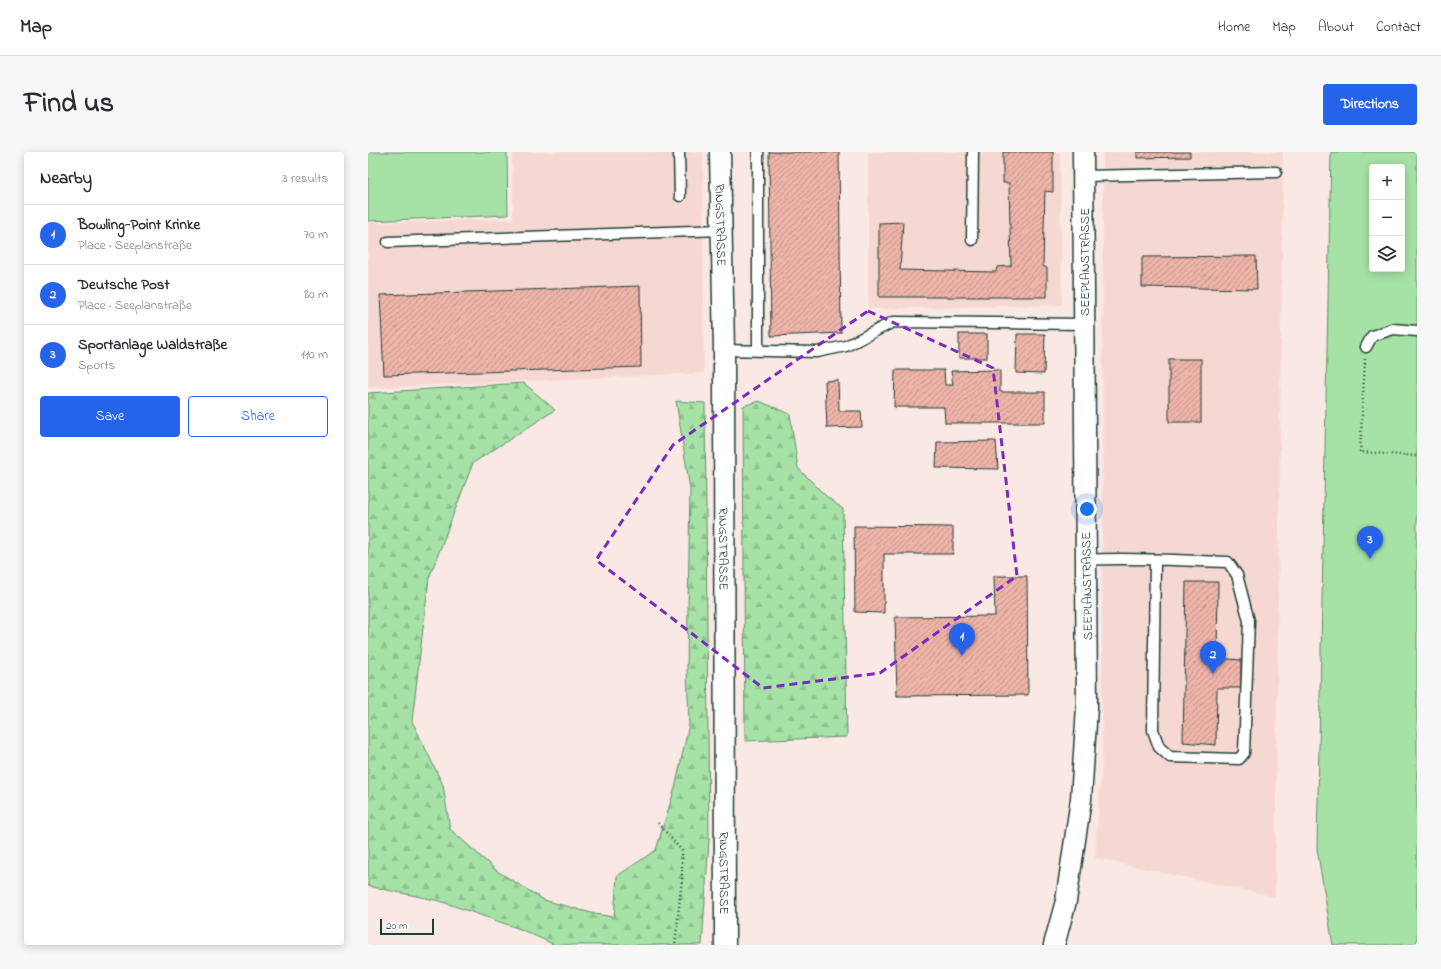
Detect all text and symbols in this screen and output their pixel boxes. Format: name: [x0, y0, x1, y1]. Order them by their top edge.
text: Map: [20, 14, 52, 41]
text: Home: [1218, 17, 1250, 38]
text: Map: [1272, 17, 1296, 38]
text: About: [1318, 17, 1354, 38]
text: Contact: [1376, 17, 1421, 38]
text: Find us: [24, 84, 114, 125]
button: Directions: [1323, 84, 1417, 125]
map controls: [1369, 164, 1405, 272]
button: +: [1369, 164, 1405, 200]
text: Nearby: [40, 166, 92, 191]
text: 3 results: [282, 169, 328, 188]
street label: RINGSTRASSE: [710, 183, 730, 267]
button: −: [1369, 200, 1405, 236]
street label: SEEPLANSTRASSE: [1076, 208, 1095, 316]
text: Bowling-Point Krinke: [78, 214, 200, 236]
text: 1: [51, 225, 55, 244]
text: 70 m: [304, 225, 328, 244]
text: Place · Seeplanstraße: [78, 236, 192, 255]
button: layers: [1369, 236, 1405, 272]
text: Deutsche Post: [78, 274, 169, 296]
text: 2: [50, 285, 56, 304]
text: 80 m: [304, 285, 328, 304]
text: Place · Seeplanstraße: [78, 296, 192, 315]
text: Sportanlage Waldstraße: [78, 334, 227, 356]
text: 3: [50, 345, 56, 364]
text: 110 m: [301, 345, 328, 364]
text: Sports: [78, 356, 115, 375]
button: Save: [40, 396, 180, 437]
button: Share: [188, 396, 328, 437]
your location: [1077, 499, 1097, 519]
street label: RINGSTRASSE: [713, 508, 732, 591]
pin: 3: [1357, 526, 1383, 559]
street label: SEEPLANSTRASSE: [1077, 532, 1098, 640]
pin: 1: [949, 623, 975, 656]
pin: 2: [1200, 641, 1226, 674]
street label: RINGSTRASSE: [714, 832, 733, 915]
scale bar: [380, 917, 434, 936]
text: 20 m: [386, 918, 408, 934]

